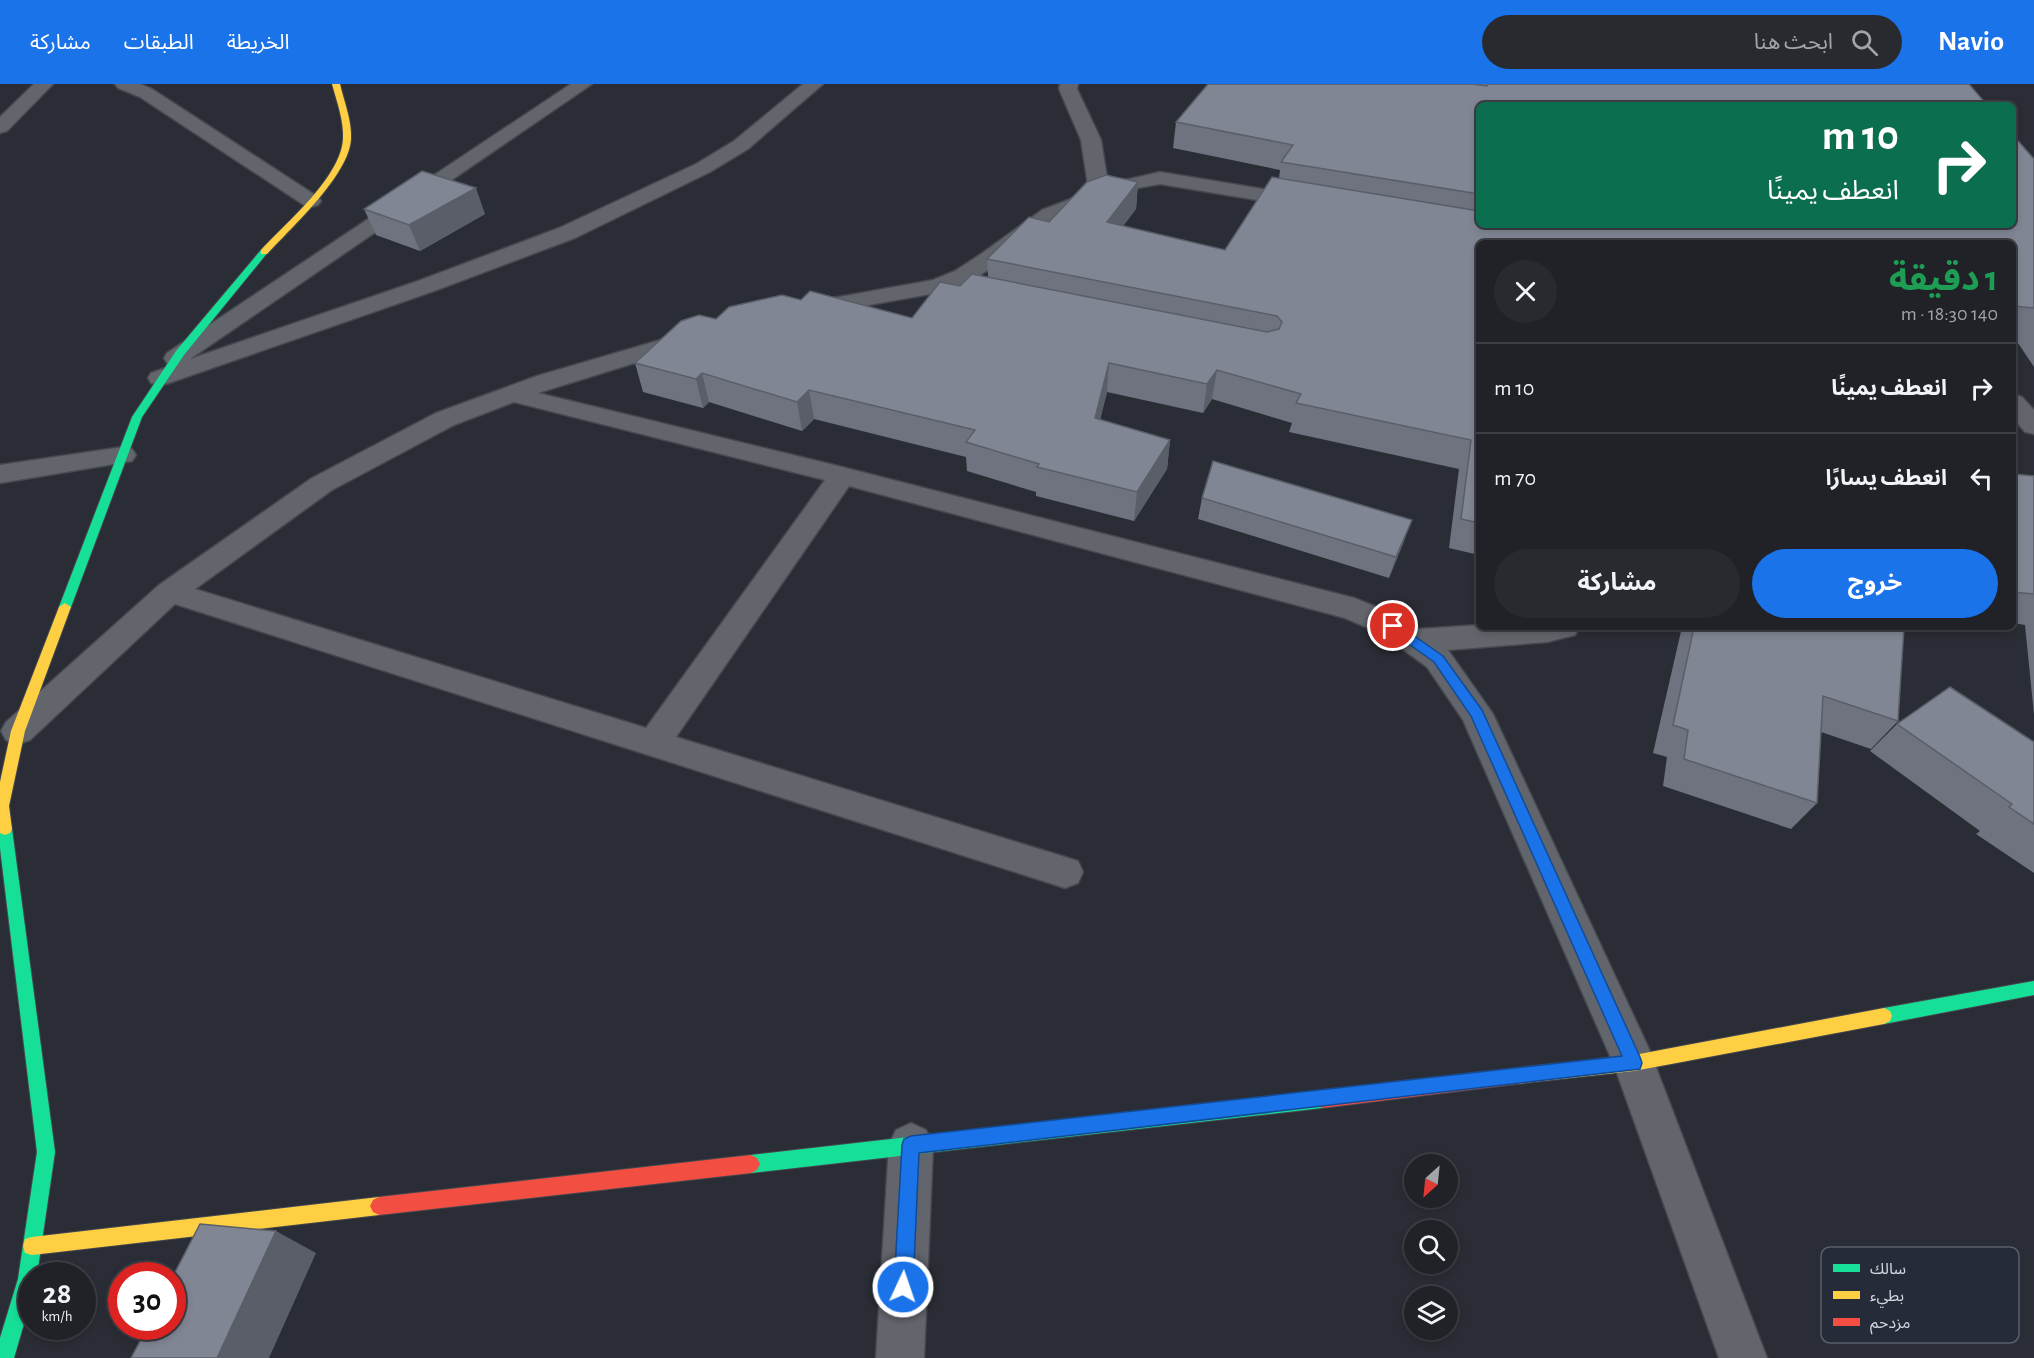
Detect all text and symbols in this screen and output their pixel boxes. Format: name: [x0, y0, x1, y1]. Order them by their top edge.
search box: [1482, 15, 1902, 69]
icon: search: [1848, 26, 1881, 59]
text: Navio: [1938, 28, 2004, 56]
text: ابحث هنا: [1754, 31, 1833, 53]
text: مشاركة: [30, 32, 91, 53]
text: الطبقات: [124, 32, 194, 53]
text: الخريطة: [227, 32, 290, 53]
text: 10 m: [1822, 115, 1899, 157]
icon: right: [1920, 126, 1998, 204]
text: انعطف يمينًا: [1767, 177, 1899, 204]
button: close: [1494, 260, 1557, 323]
text: 1 دقيقة: [1889, 261, 1998, 297]
text: 140 m · 18:30: [1901, 304, 1998, 324]
icon: right: [1965, 372, 1998, 405]
text: 10 m: [1494, 377, 1534, 399]
text: انعطف يمينًا: [1831, 377, 1947, 399]
icon: left: [1965, 462, 1998, 495]
text: 70 m: [1494, 467, 1536, 489]
text: انعطف يسارًا: [1825, 467, 1947, 489]
button: مشاركة: [1494, 549, 1740, 618]
button: خروج: [1752, 549, 1998, 618]
pin: [1367, 600, 1418, 651]
icon: arrive: [1376, 609, 1409, 642]
north arrow: [1404, 1154, 1458, 1208]
map controls: [1404, 1154, 1458, 1340]
button: search: [1404, 1220, 1458, 1274]
legend: [1821, 1247, 2019, 1343]
position arrow: [871, 1255, 935, 1319]
text: سالك: [1870, 1261, 1906, 1277]
speed limit sign: 30: [108, 1262, 186, 1340]
text: 28: [43, 1279, 71, 1309]
button: layers: [1404, 1286, 1458, 1340]
text: بطيء: [1870, 1288, 1904, 1308]
text: km/h: [42, 1309, 72, 1324]
text: مزدحم: [1870, 1315, 1910, 1335]

